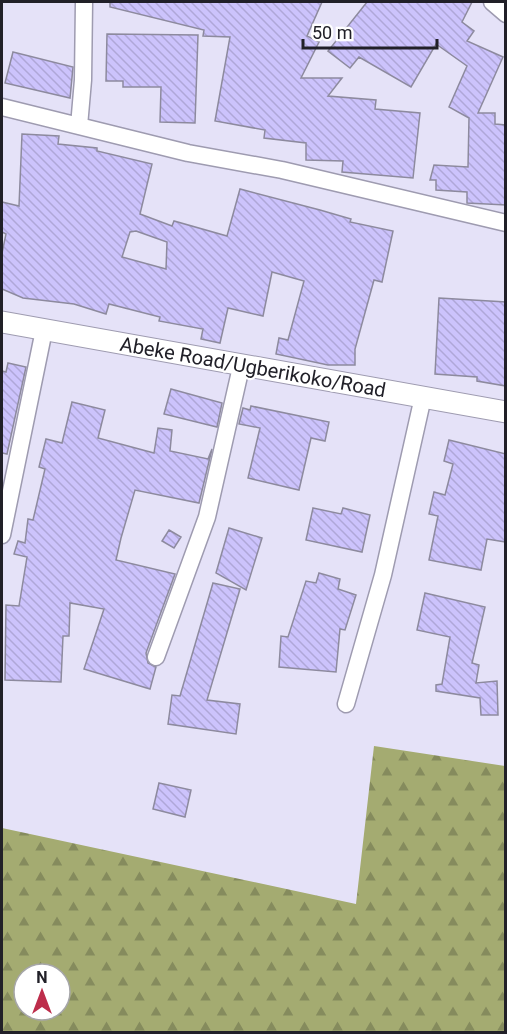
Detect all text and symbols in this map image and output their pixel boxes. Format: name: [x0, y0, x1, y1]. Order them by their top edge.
scale bar: [303, 12, 436, 50]
text: 50 m: [312, 22, 352, 43]
street label: Abeke Road/Ugberikoko/Road: [118, 332, 388, 402]
north arrow: [12, 962, 72, 1022]
text: N: [36, 968, 48, 987]

